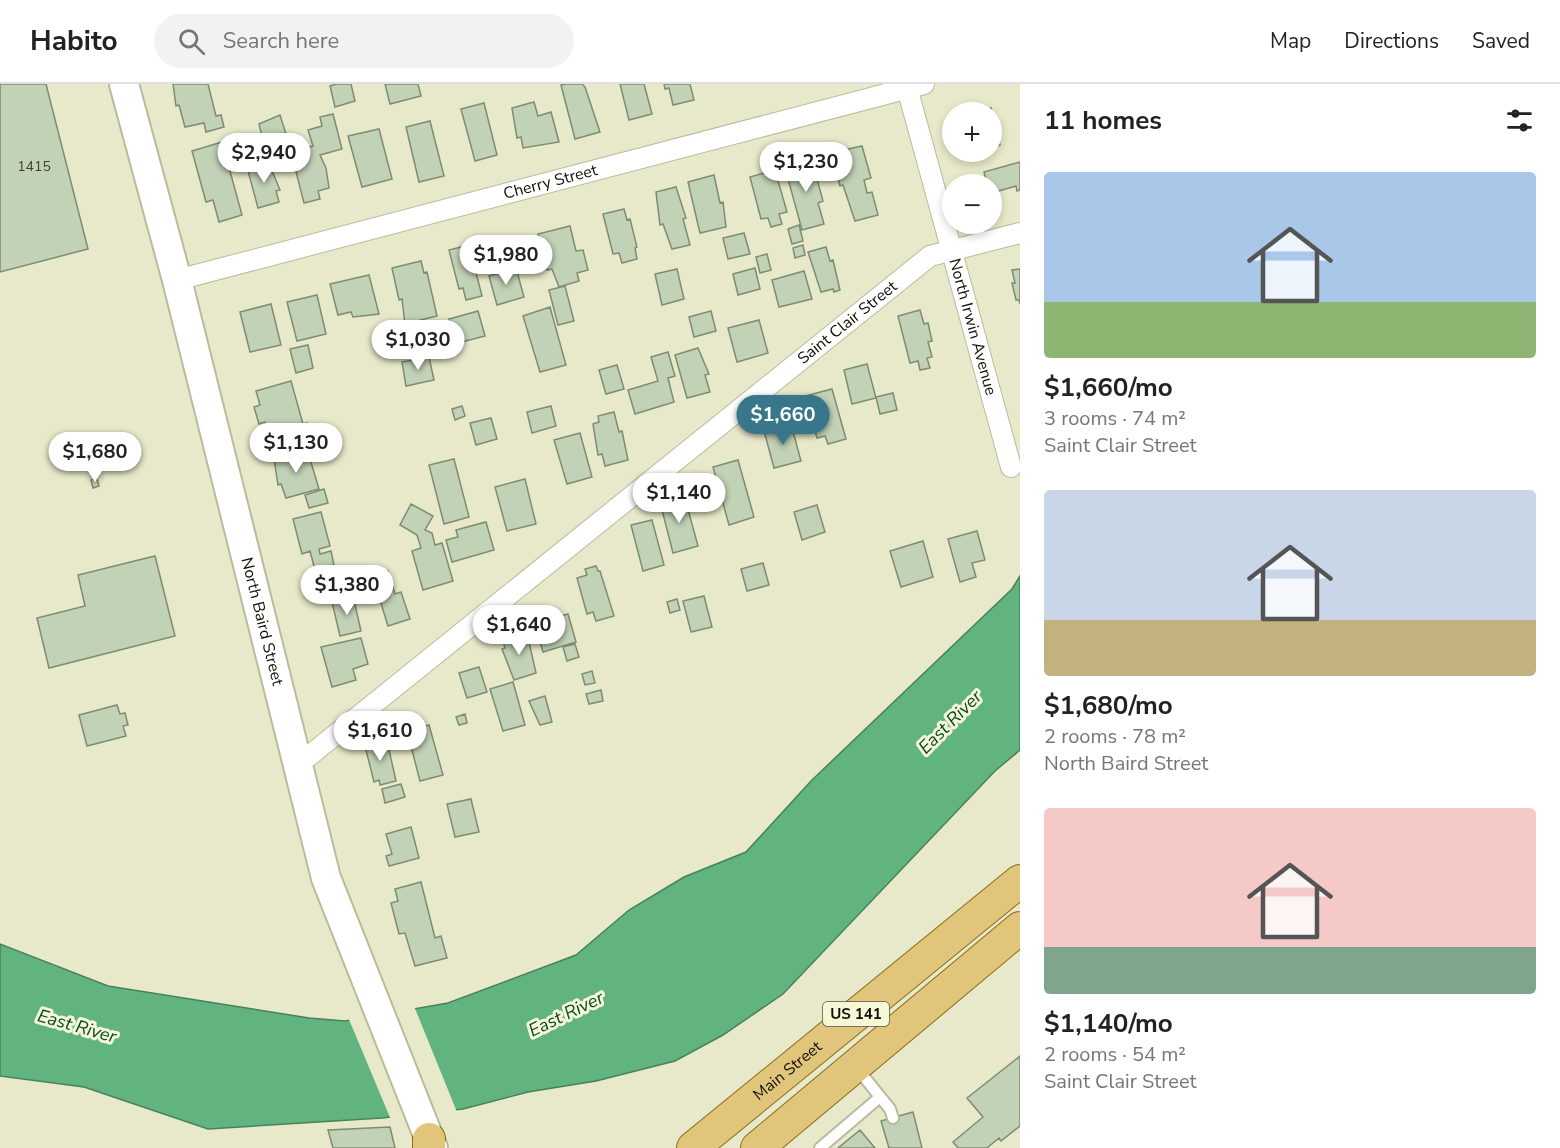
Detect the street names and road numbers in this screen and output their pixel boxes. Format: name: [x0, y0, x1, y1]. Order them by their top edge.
street label: Cherry Street: [501, 159, 600, 205]
street label: North Irwin Avenue: [943, 256, 1002, 398]
street label: Saint Clair Street: [793, 275, 902, 369]
street label: North Baird Street: [236, 555, 289, 688]
road number: US 141: [823, 1002, 889, 1026]
street label: Main Street: [748, 1036, 827, 1106]

